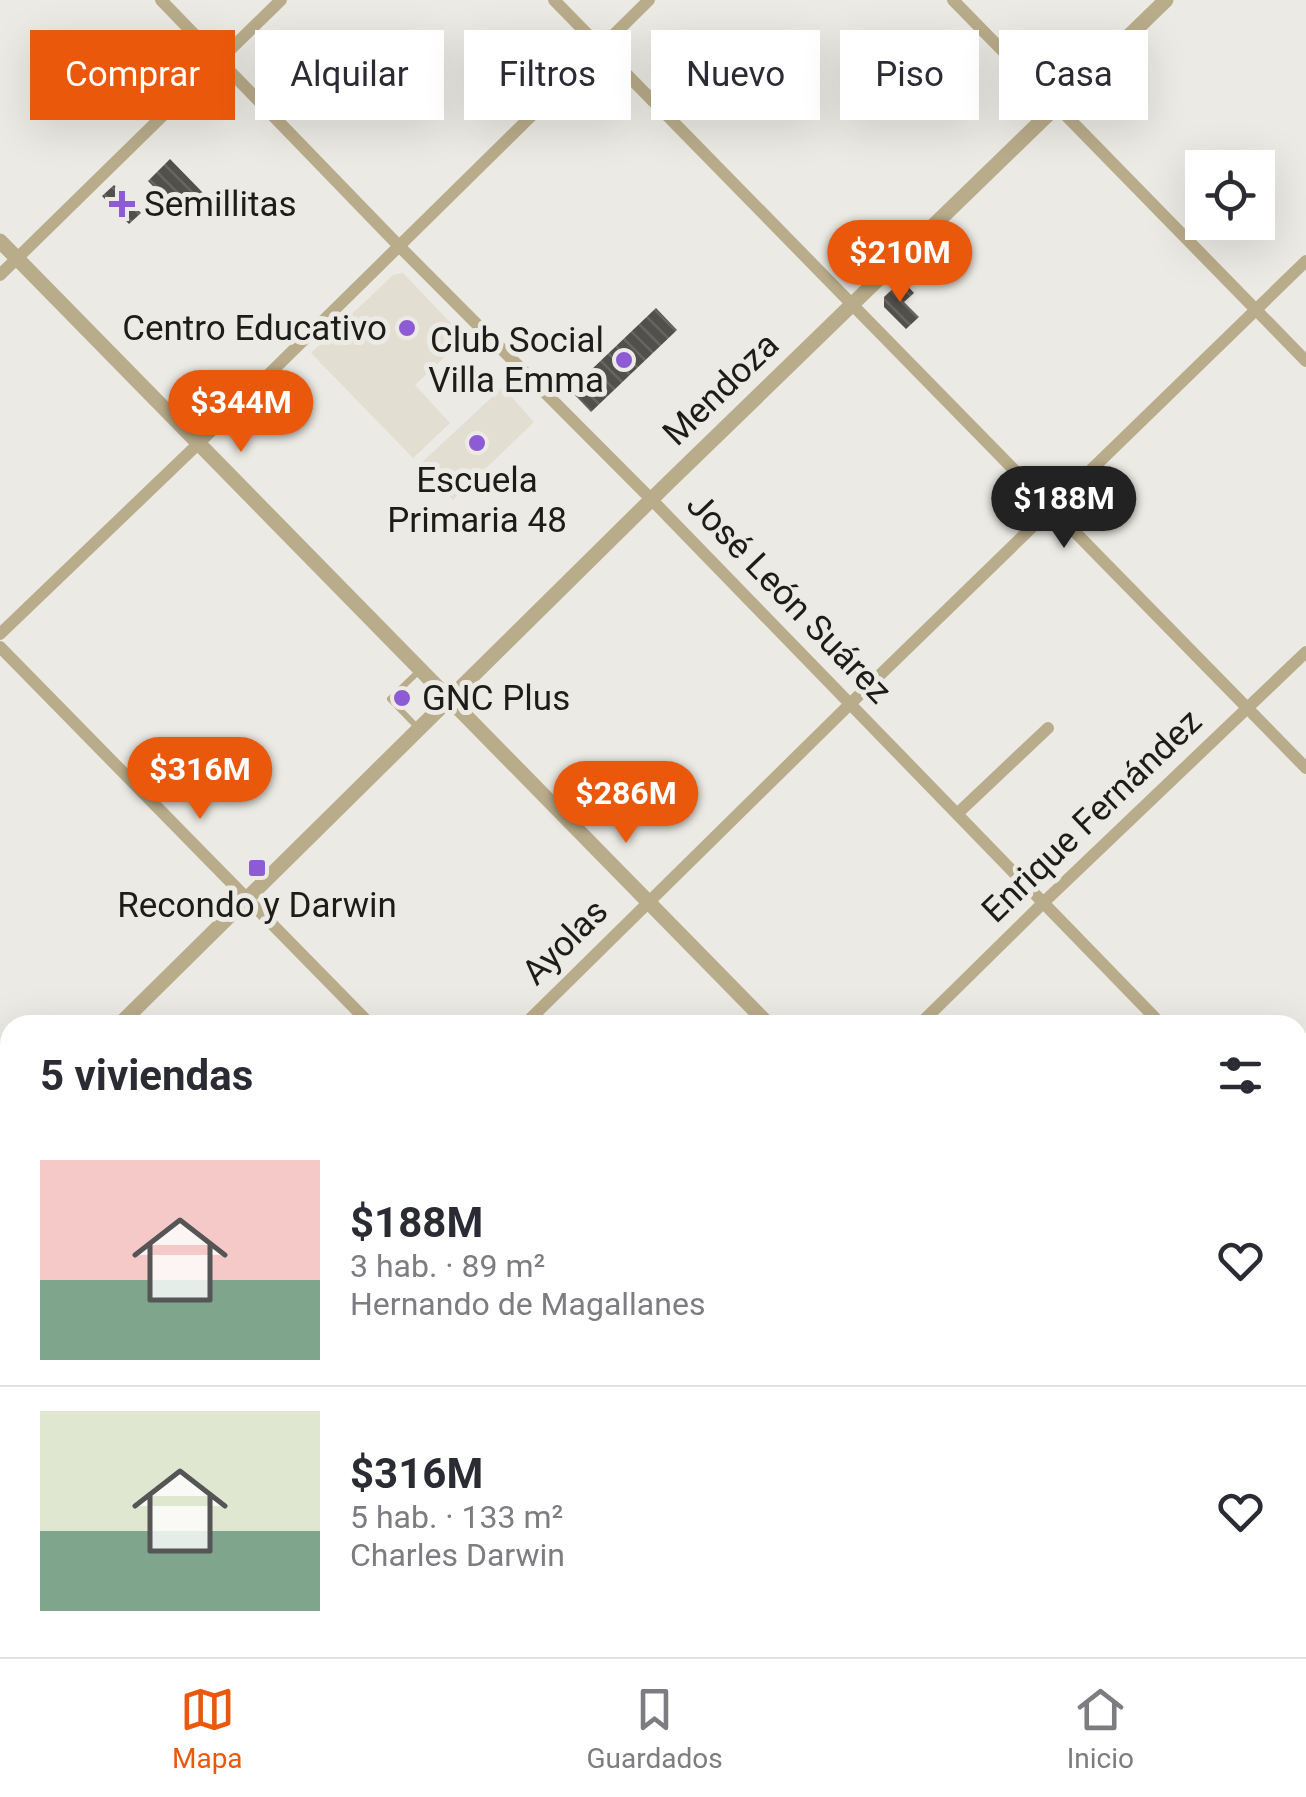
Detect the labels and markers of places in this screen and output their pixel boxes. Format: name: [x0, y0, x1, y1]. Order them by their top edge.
place label: Semillitas: [144, 184, 297, 225]
marker: Semillitas: [109, 191, 135, 217]
pin: $210M: [830, 220, 970, 305]
place label: Centro Educativo: [122, 308, 387, 349]
marker: Centro Educativo: [396, 317, 418, 339]
place label: Club Social Villa Emma: [428, 320, 604, 401]
marker: Club Social Villa Emma: [613, 349, 635, 371]
pin: $344M: [171, 370, 311, 455]
marker: Escuela Primaria 48: [466, 432, 488, 454]
place label: Escuela Primaria 48: [387, 460, 567, 541]
pin: $188M: [994, 466, 1134, 551]
place label: GNC Plus: [422, 678, 570, 719]
marker: GNC Plus: [391, 687, 413, 709]
pin: $316M: [130, 737, 270, 822]
pin: $286M: [556, 761, 696, 846]
marker: Recondo y Darwin: [246, 857, 268, 879]
place label: Recondo y Darwin: [117, 885, 397, 926]

